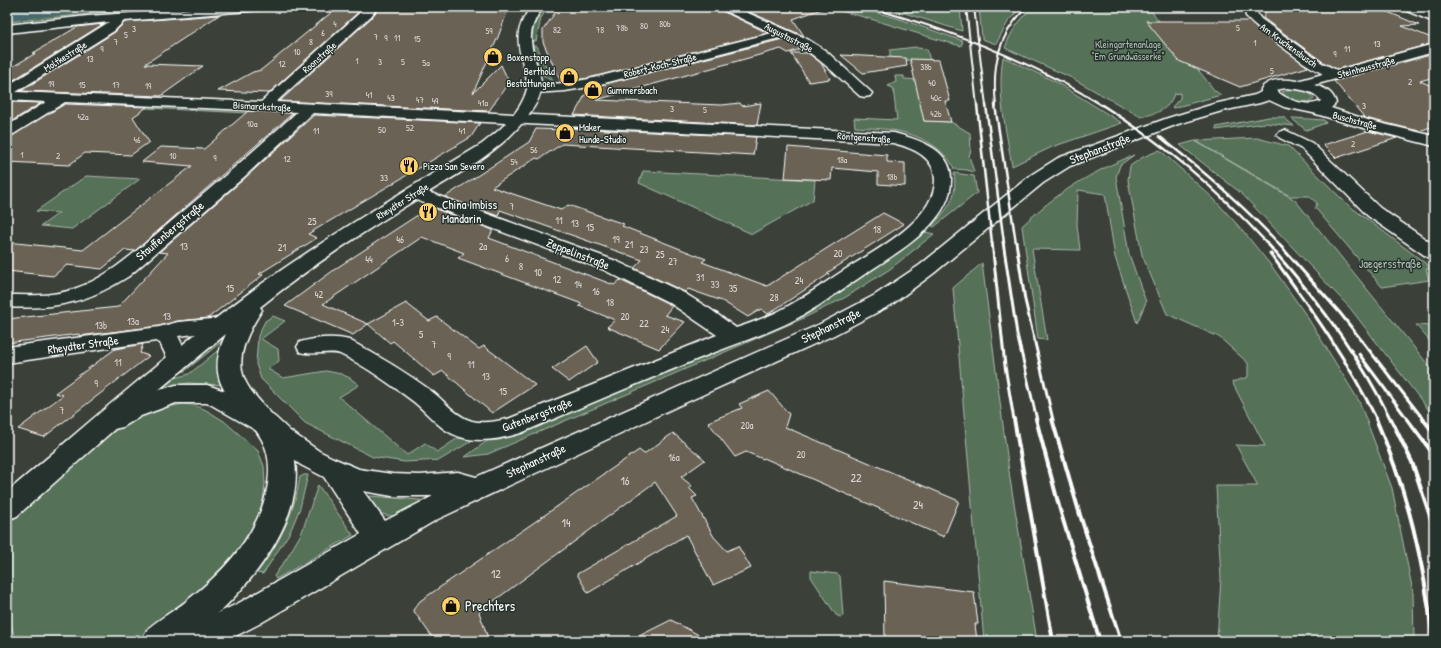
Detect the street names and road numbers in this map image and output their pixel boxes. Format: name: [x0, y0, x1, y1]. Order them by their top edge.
street label: Augustastraße: [762, 20, 815, 55]
street label: Am Kruchensbusch: [1258, 20, 1320, 71]
street label: Moltkestraße: [41, 38, 89, 75]
street label: Roonstraße: [300, 39, 339, 76]
street label: Robert-Koch-Straße: [622, 50, 698, 81]
street label: Steinhausstraße: [1336, 54, 1396, 81]
street label: Bismarckstraße: [233, 98, 291, 115]
street label: Buschstraße: [1331, 108, 1378, 133]
street label: Röntgenstraße: [837, 129, 891, 146]
street label: Stephanstraße: [1067, 129, 1133, 168]
street label: Rheydter Straße: [374, 180, 431, 223]
street label: Stauffenbergstraße: [132, 197, 208, 264]
street label: Zeppelinstraße: [544, 234, 612, 273]
street label: Stephanstraße: [798, 304, 863, 347]
street label: Rheydter Straße: [46, 331, 120, 358]
street label: Gutenbergstraße: [499, 393, 575, 436]
street label: Stephanstraße: [503, 439, 569, 482]

